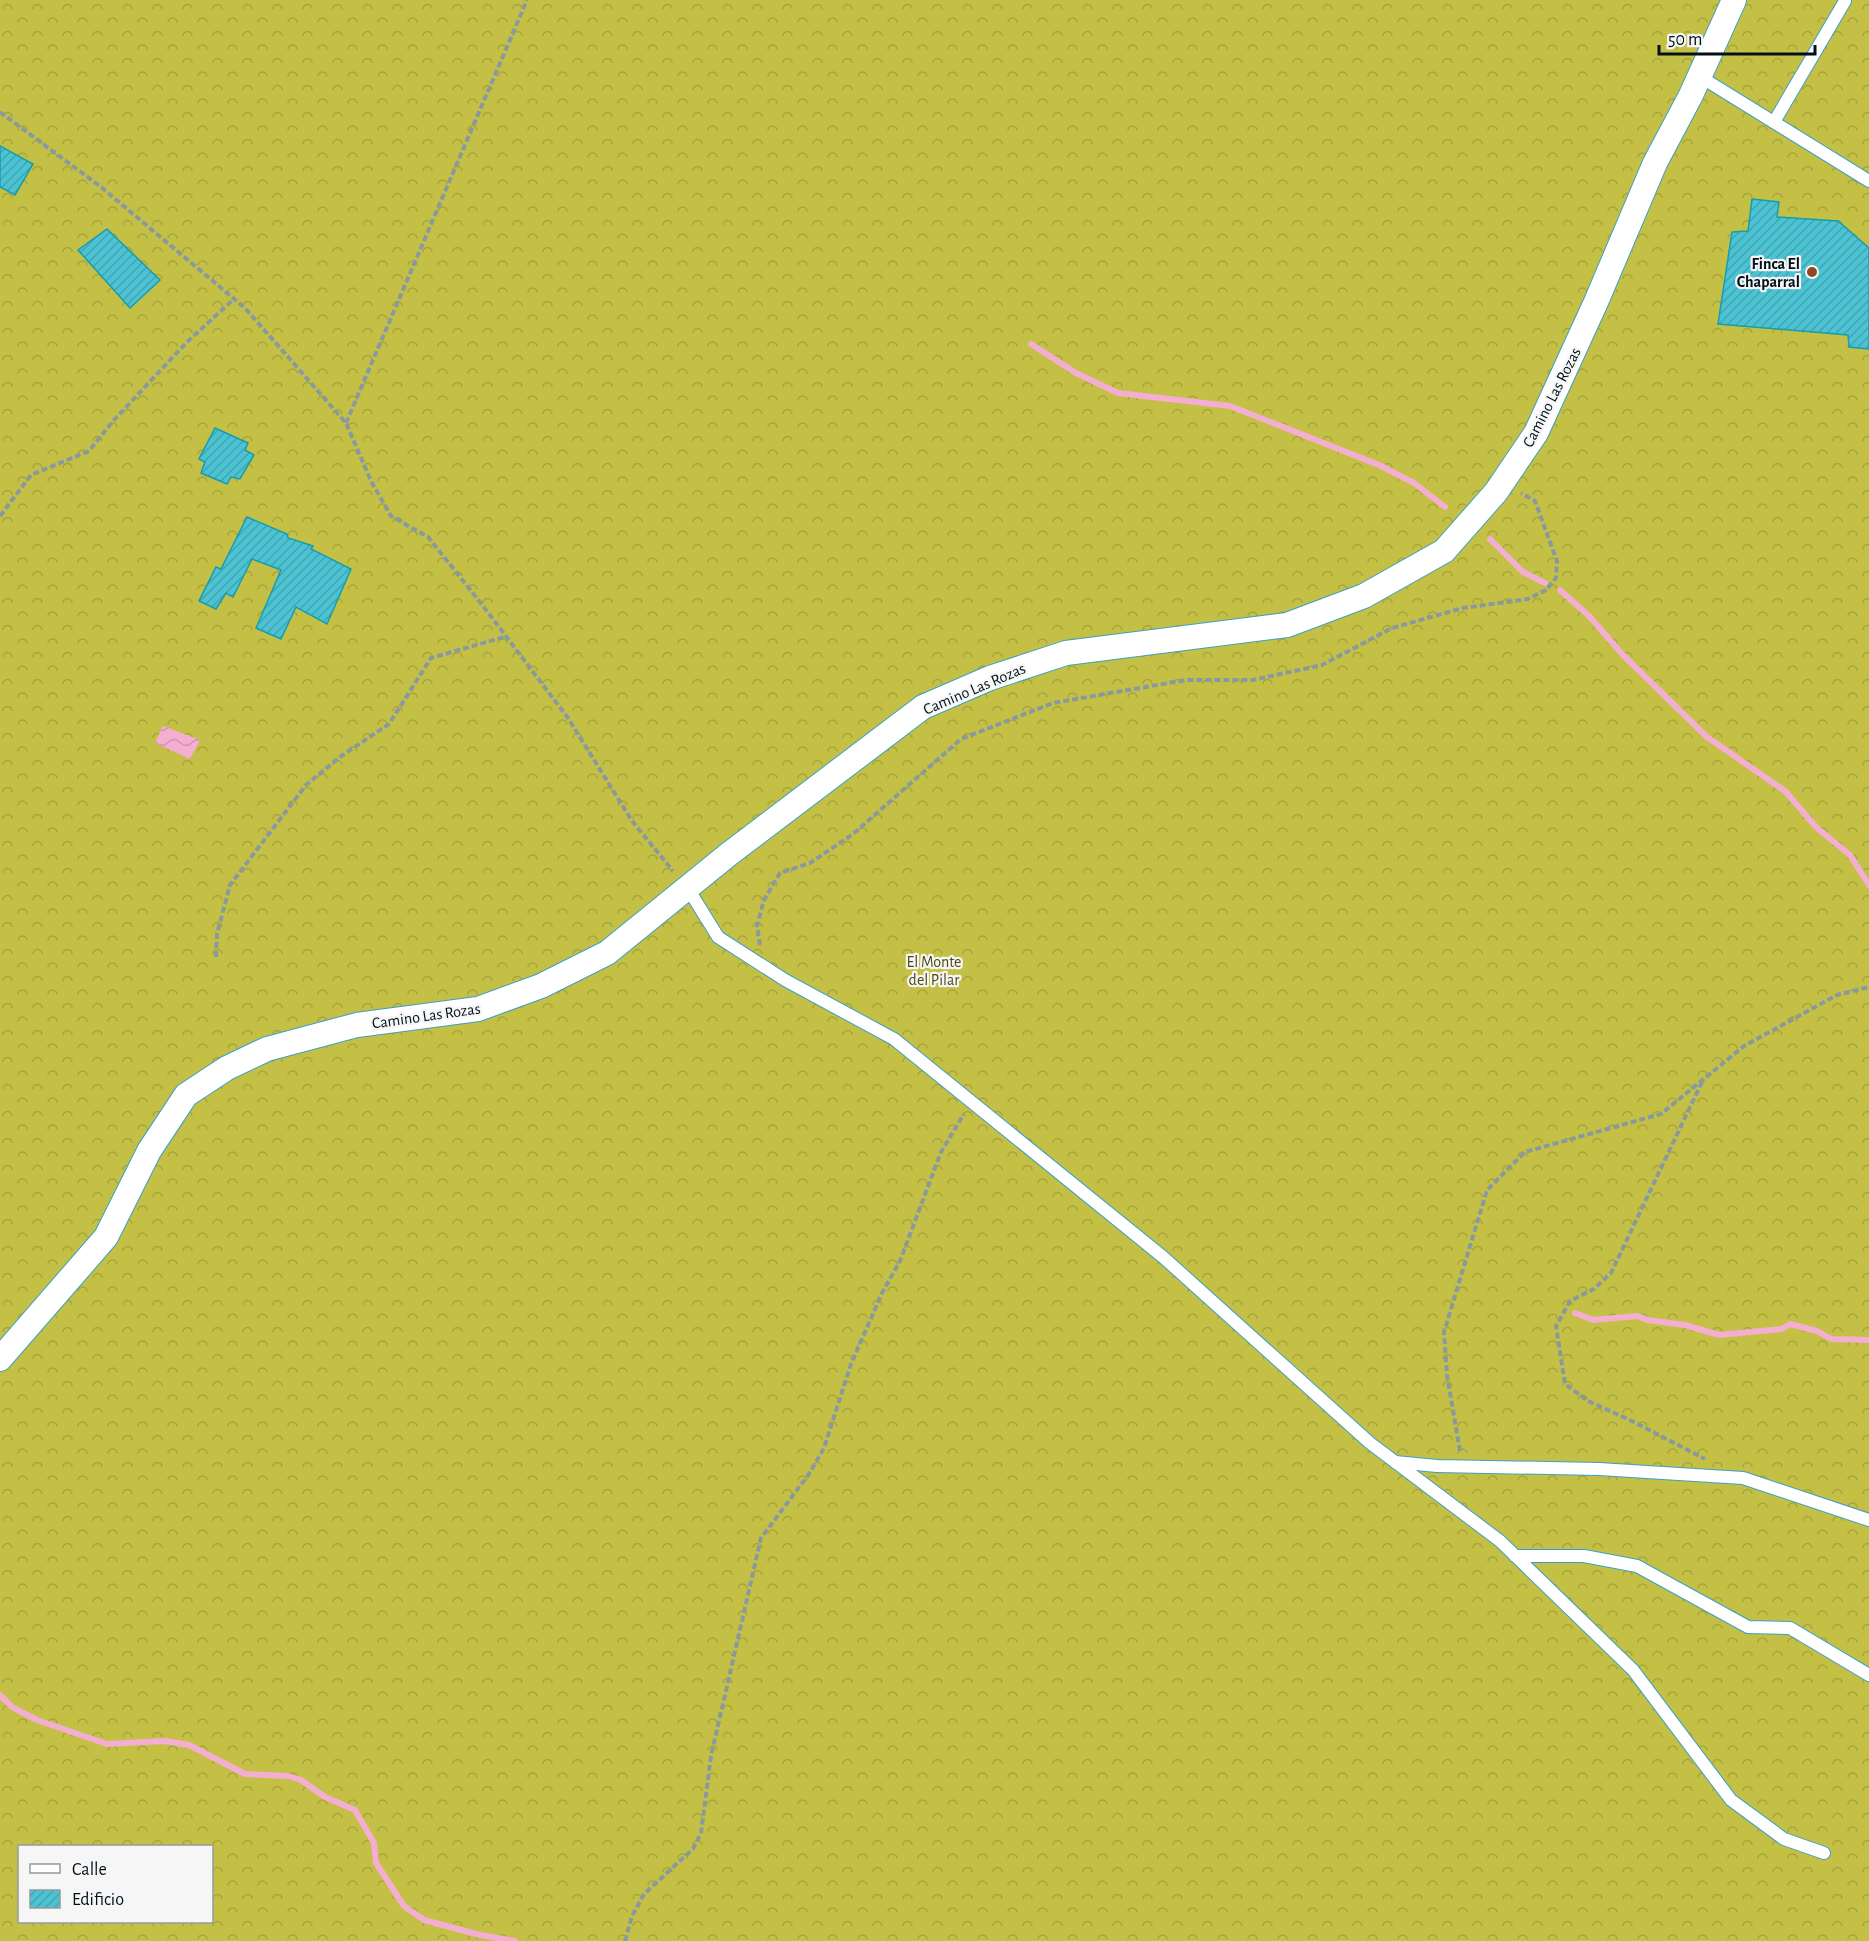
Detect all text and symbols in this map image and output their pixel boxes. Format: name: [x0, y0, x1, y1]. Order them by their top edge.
scale bar: [1659, 18, 1815, 56]
text: 50 m: [1668, 31, 1702, 49]
place label: Finca El Chaparral: [1737, 256, 1800, 290]
marker: Finca El Chaparral: [1805, 265, 1819, 279]
street label: Camino Las Rozas: [1520, 345, 1584, 450]
street label: Camino Las Rozas: [921, 660, 1028, 718]
park label: El Monte del Pilar: [907, 954, 961, 988]
street label: Camino Las Rozas: [371, 1000, 482, 1032]
legend: [18, 1845, 213, 1923]
text: Calle: [72, 1861, 107, 1879]
text: Edificio: [72, 1891, 124, 1909]

